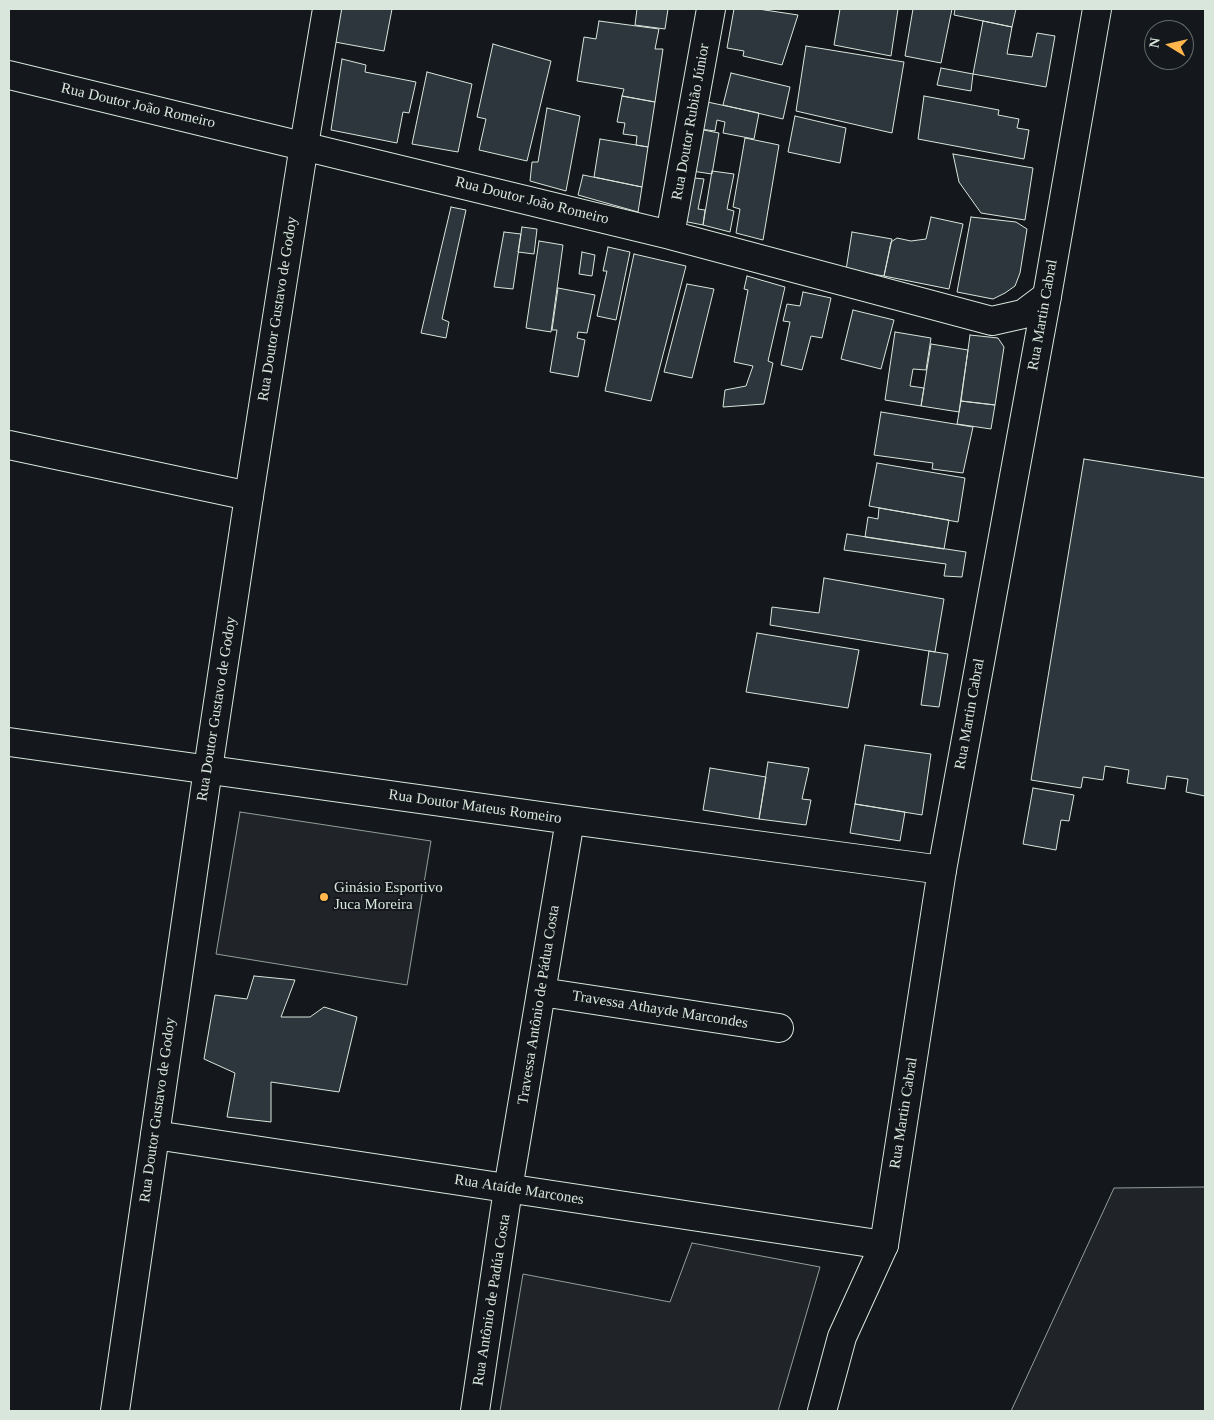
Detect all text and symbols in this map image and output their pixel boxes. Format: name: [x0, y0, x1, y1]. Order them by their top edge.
north arrow: [1144, 20, 1194, 70]
text: N: [1146, 37, 1163, 49]
street label: Rua Doutor Rubião Júnior: [668, 42, 714, 202]
street label: Rua Doutor João Romeiro: [59, 79, 217, 133]
street label: Rua Doutor João Romeiro: [453, 173, 611, 229]
street label: Rua Doutor Gustavo de Godoy: [255, 215, 301, 403]
street label: Rua Martin Cabral: [1024, 258, 1062, 372]
street label: Rua Doutor Gustavo de Godoy: [194, 615, 240, 803]
street label: Rua Martin Cabral: [951, 657, 989, 771]
street label: Rua Doutor Mateus Romeiro: [387, 786, 563, 828]
place label: Ginásio Esportivo Juca Moreira: [334, 879, 443, 914]
marker: Ginásio Esportivo Juca Moreira: [318, 891, 330, 903]
street label: Travessa Antônio de Pádua Costa: [514, 904, 564, 1106]
street label: Travessa Athayde Marcondes: [571, 987, 749, 1033]
street label: Rua Doutor Gustavo de Godoy: [136, 1016, 180, 1204]
street label: Rua Martin Cabral: [886, 1056, 922, 1170]
street label: Rua Ataíde Marcones: [453, 1171, 585, 1209]
street label: Rua Antônio de Padúa Costa: [470, 1213, 514, 1387]

